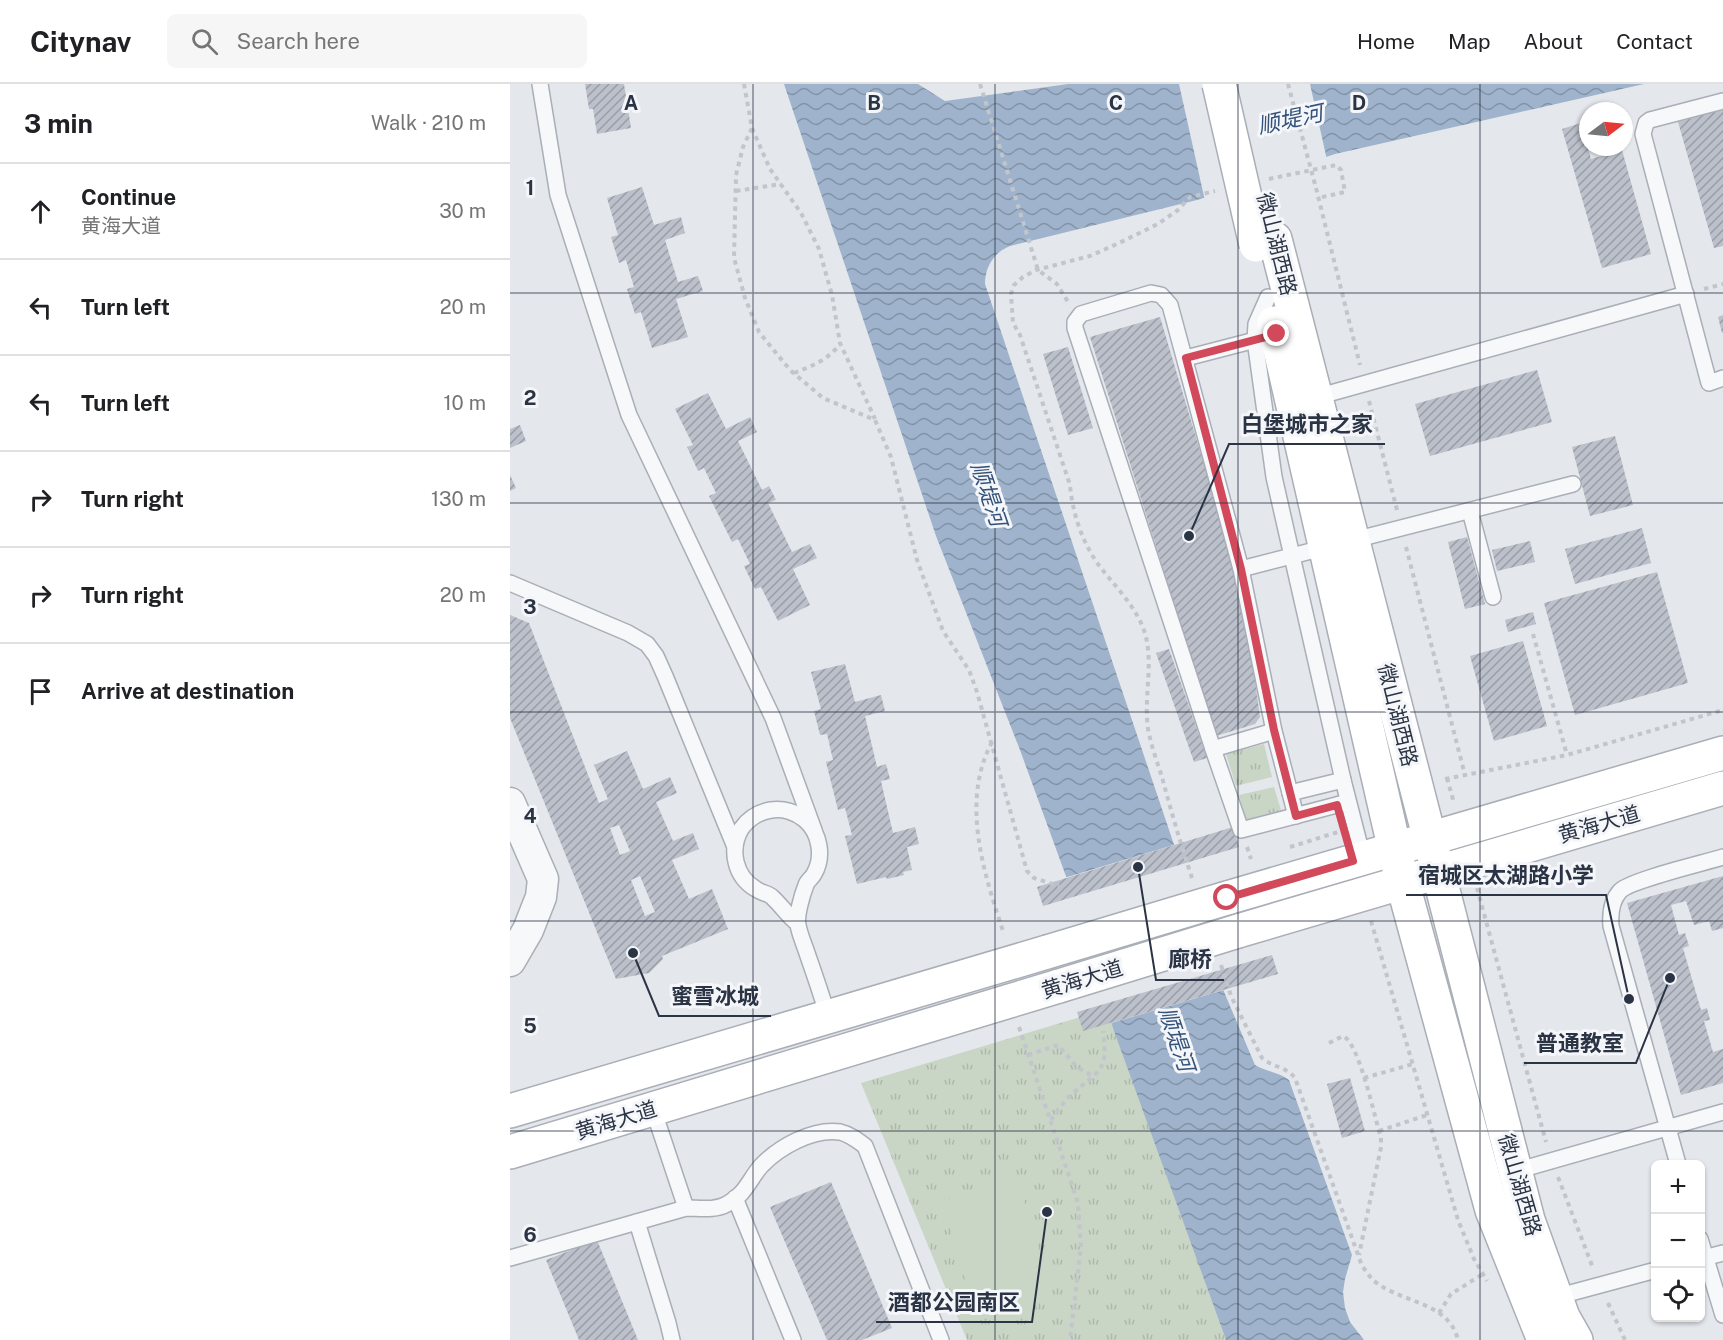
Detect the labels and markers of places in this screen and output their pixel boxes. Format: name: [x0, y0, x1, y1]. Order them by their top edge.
callout: 白堡城市之家: [1229, 404, 1385, 444]
callout: 宿城区太湖路小学: [1406, 855, 1606, 895]
callout: 廊桥: [1156, 940, 1224, 980]
callout: 蜜雪冰城: [659, 976, 771, 1016]
callout: 普通教室: [1524, 1023, 1636, 1063]
callout: 酒都公园南区: [876, 1282, 1032, 1322]

